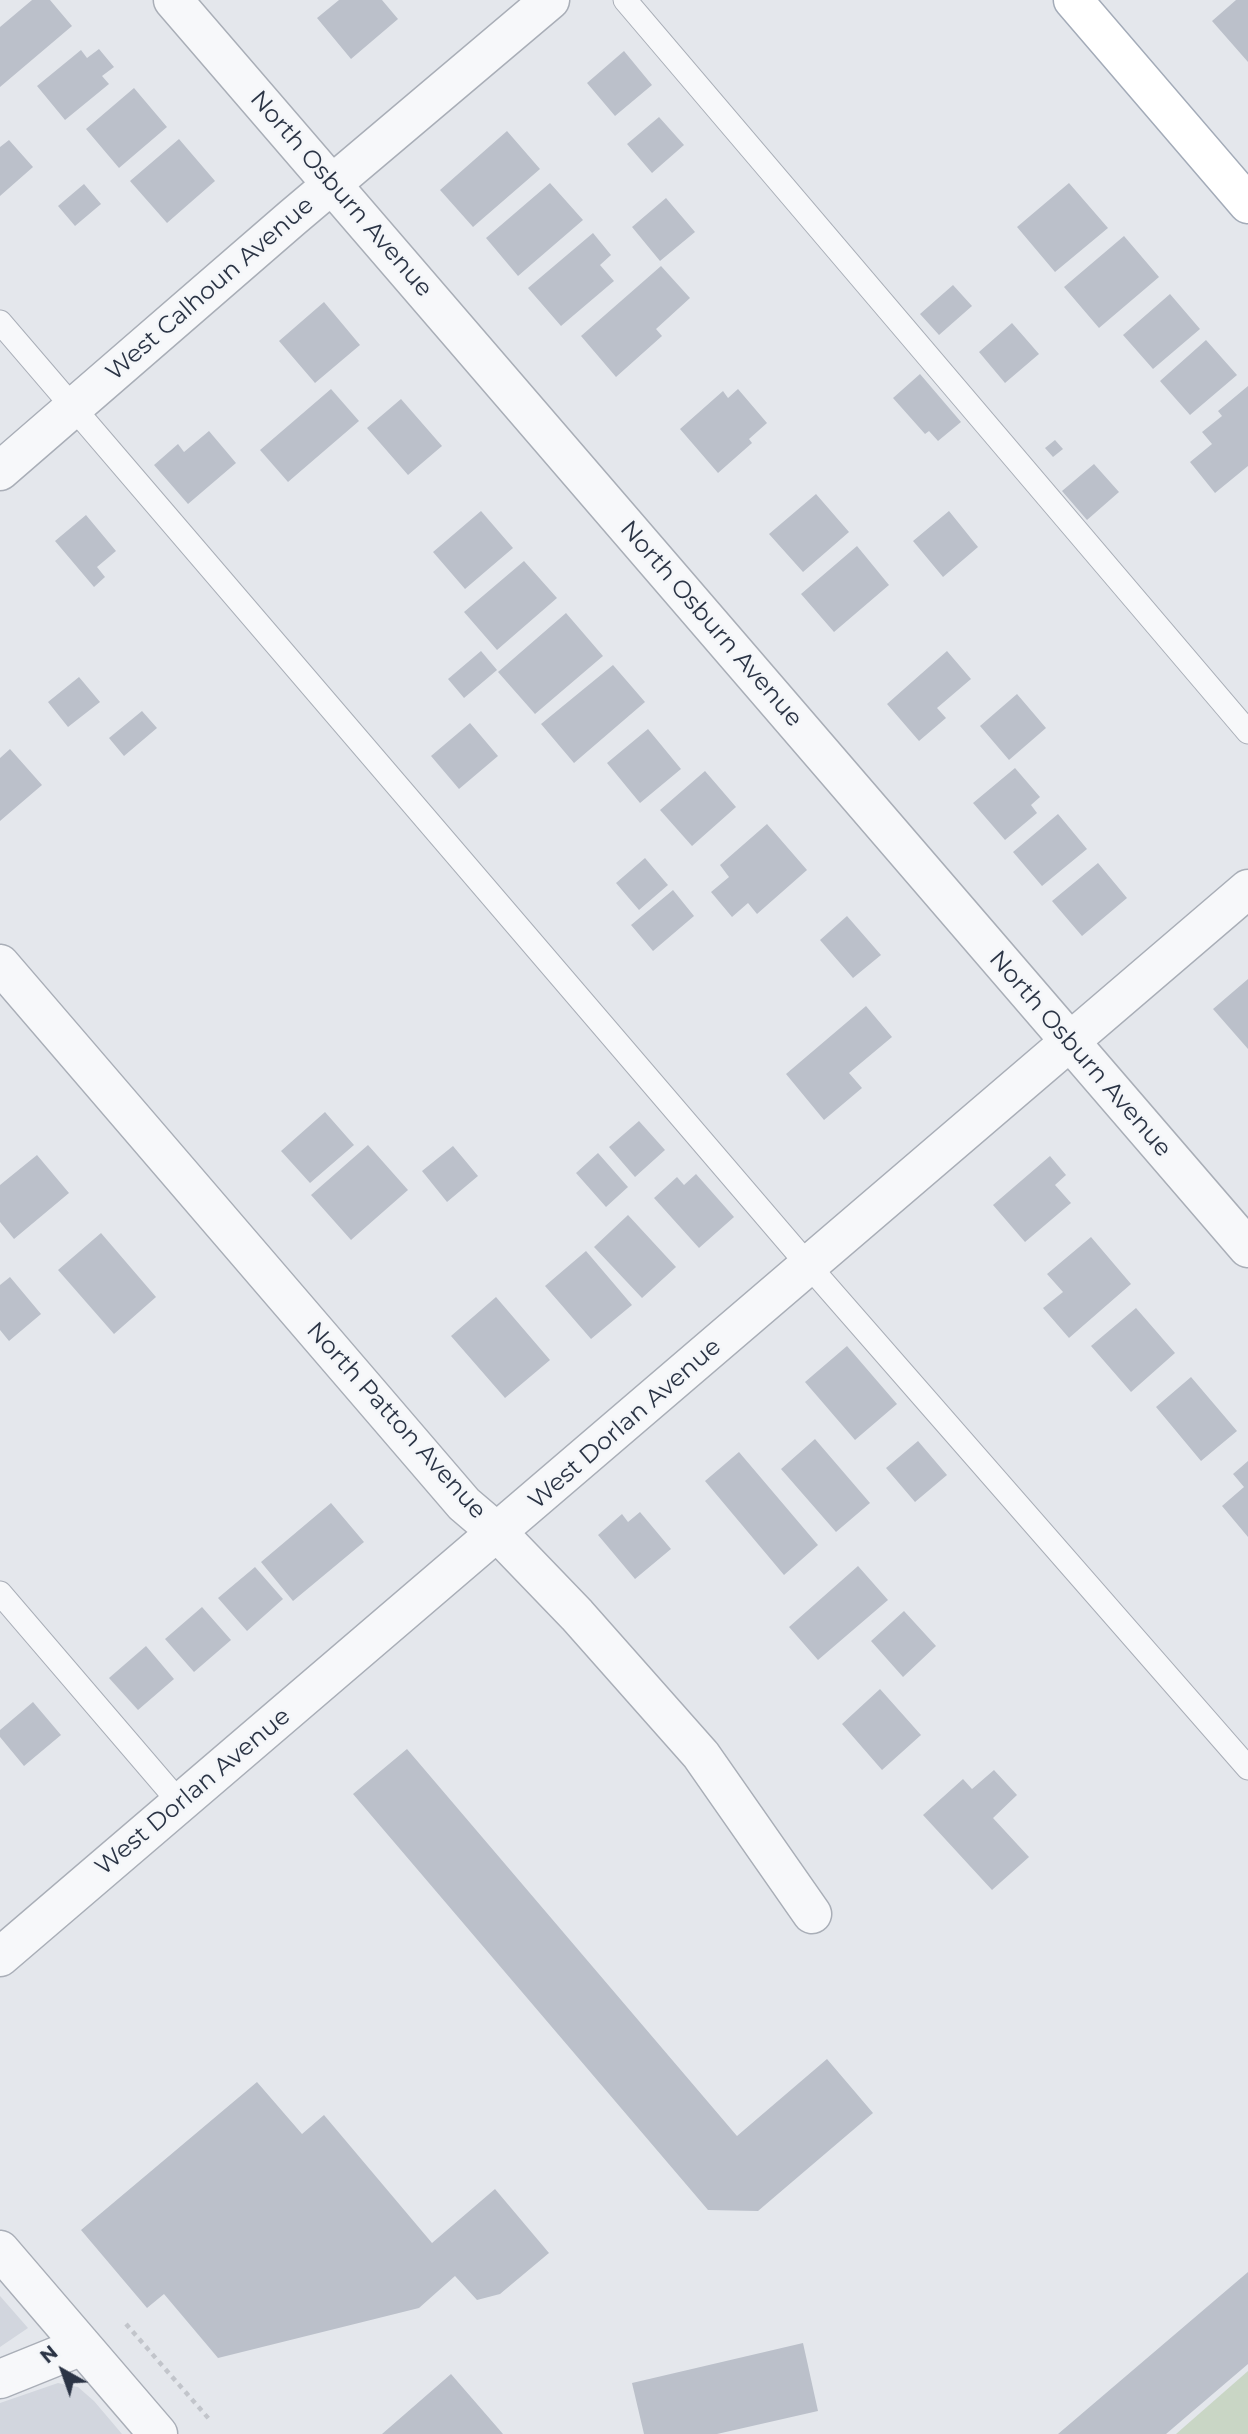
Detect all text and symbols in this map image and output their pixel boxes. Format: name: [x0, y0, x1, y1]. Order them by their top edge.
street label: North Osburn Avenue: [244, 85, 438, 303]
street label: West Calhoun Avenue: [100, 191, 320, 387]
street label: North Osburn Avenue: [614, 515, 808, 733]
street label: North Osburn Avenue: [983, 945, 1177, 1163]
street label: North Patton Avenue: [300, 1317, 492, 1525]
street label: West Dorlan Avenue: [523, 1333, 727, 1515]
street label: West Dorlan Avenue: [90, 1702, 296, 1882]
north arrow: [28, 2336, 98, 2406]
text: N: [36, 2341, 62, 2368]

